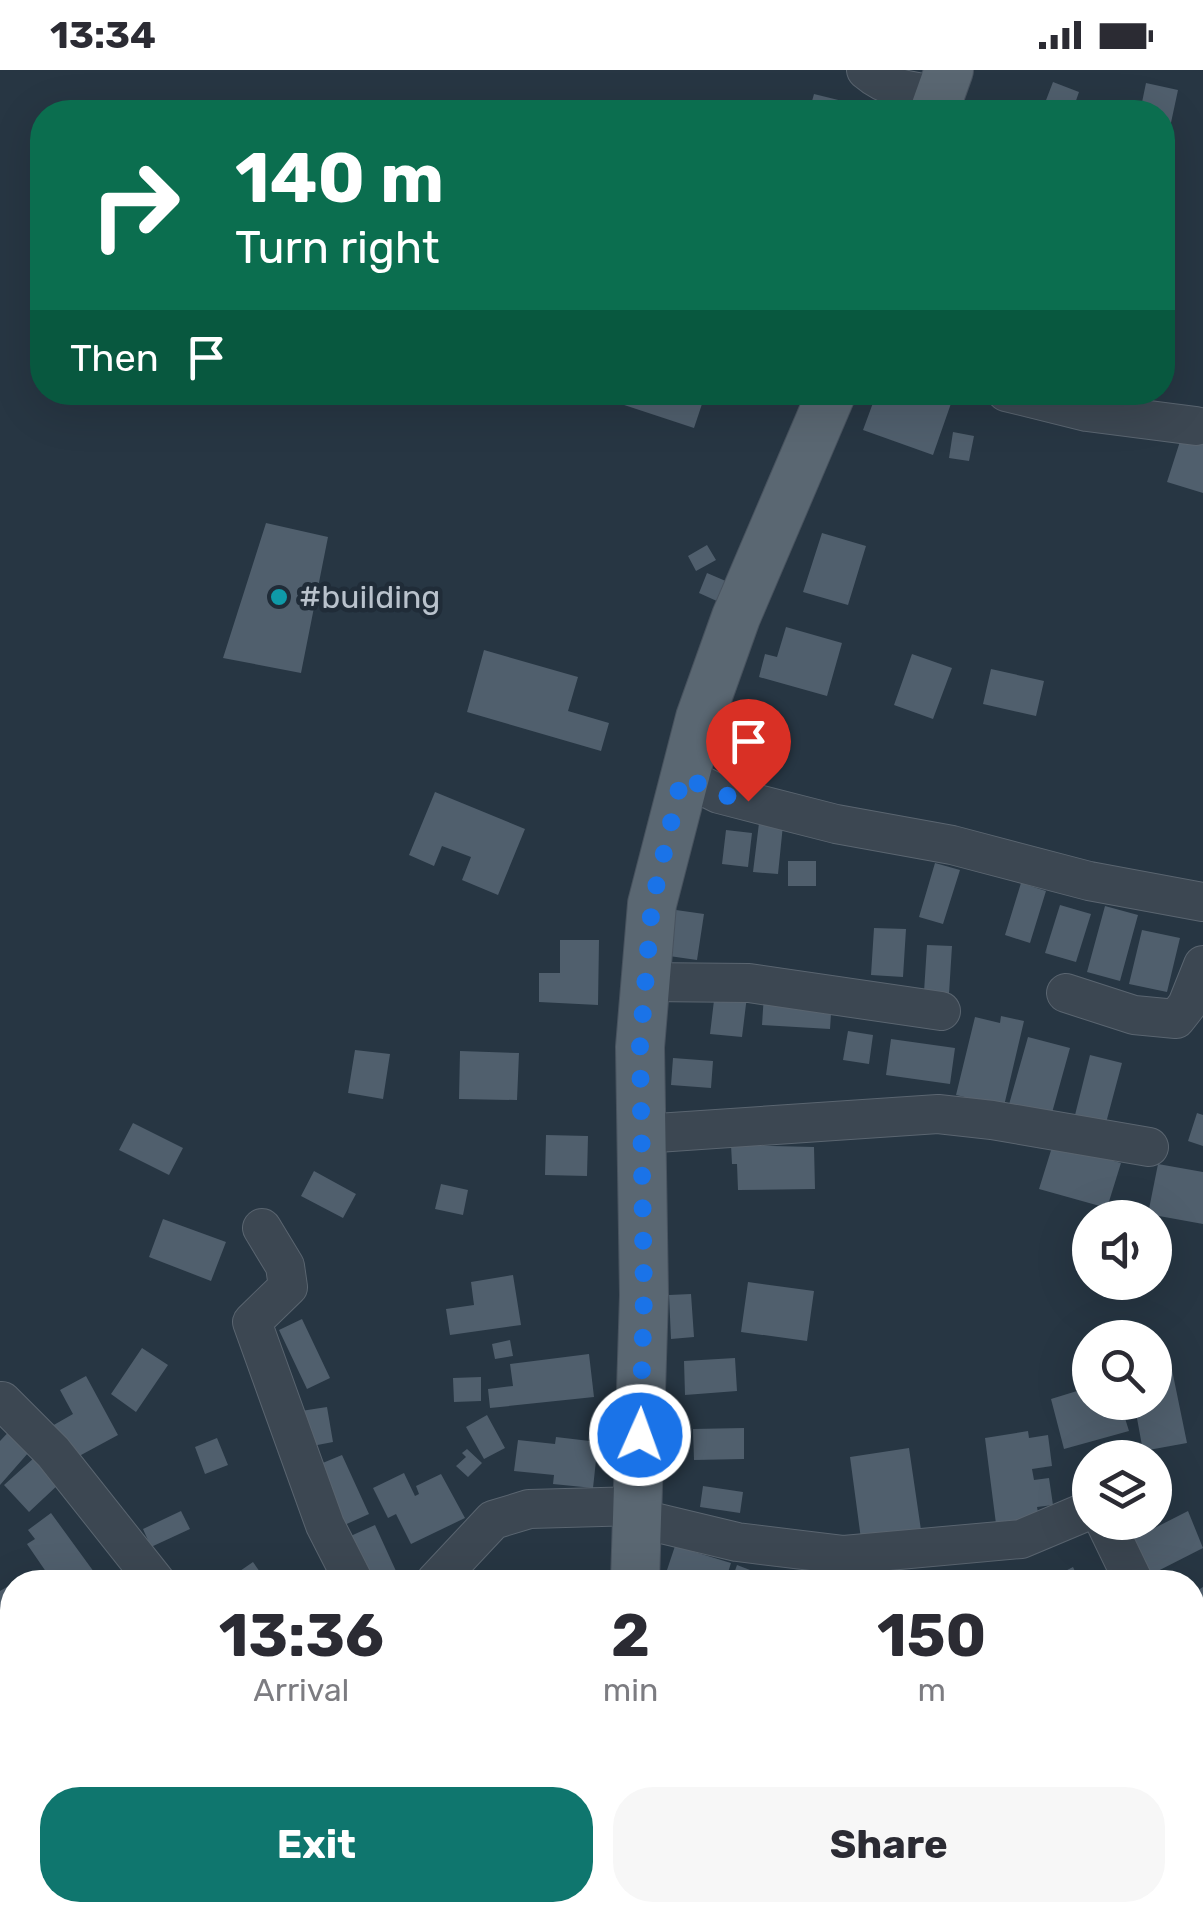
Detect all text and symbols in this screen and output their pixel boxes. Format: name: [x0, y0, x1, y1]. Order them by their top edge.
text: 13:34: [50, 12, 156, 58]
text: 140 m: [235, 137, 444, 220]
icon: right: [70, 140, 200, 270]
text: Turn right: [235, 221, 439, 274]
icon: arrive: [179, 330, 234, 385]
text: Then: [70, 335, 159, 381]
place label: #building: [299, 578, 440, 616]
marker: #building: [268, 586, 290, 608]
pin: [706, 699, 791, 802]
icon: arrive: [721, 714, 776, 769]
map controls: [1072, 1200, 1172, 1540]
button: sound: [1072, 1200, 1172, 1300]
button: search: [1072, 1320, 1172, 1420]
position arrow: [588, 1383, 692, 1487]
button: layers: [1072, 1440, 1172, 1540]
text: 13:36: [219, 1600, 384, 1671]
text: 2: [611, 1600, 650, 1671]
text: 150: [877, 1600, 986, 1671]
text: Arrival: [253, 1671, 349, 1709]
text: min: [603, 1671, 658, 1709]
text: m: [917, 1671, 946, 1709]
button: Exit: [40, 1787, 593, 1902]
button: Share: [613, 1787, 1165, 1902]

